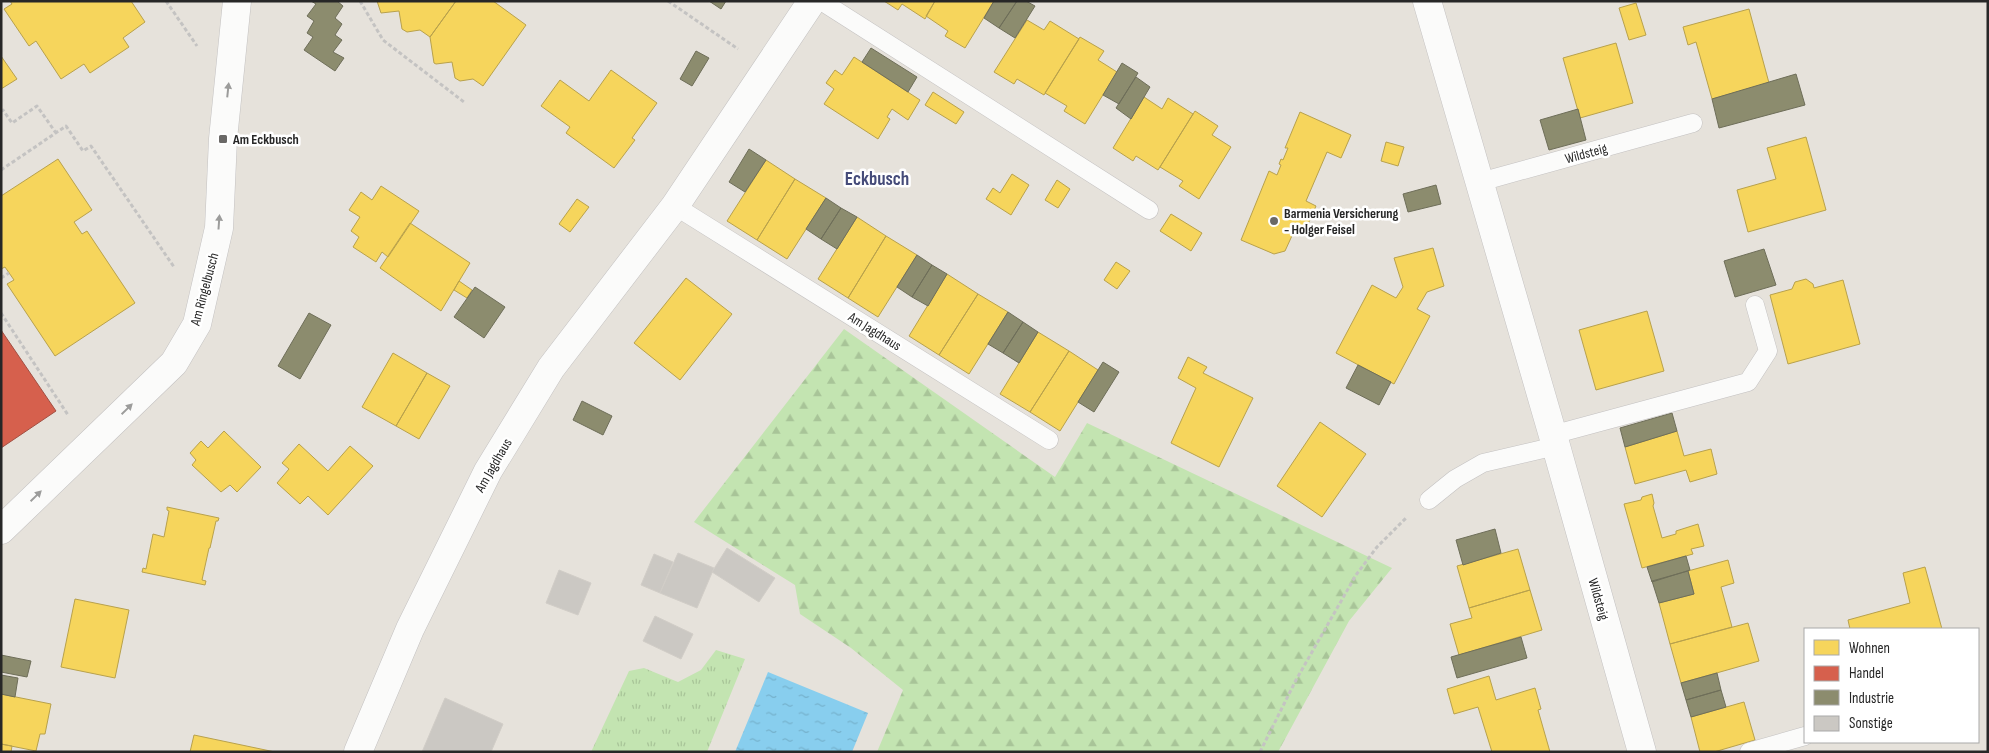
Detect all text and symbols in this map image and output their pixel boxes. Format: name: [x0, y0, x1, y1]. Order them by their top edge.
one-way arrow: [225, 82, 233, 98]
place label: Am Eckbusch: [232, 131, 299, 148]
marker: Am Eckbusch: [217, 133, 229, 145]
street label: Wildsteig: [1563, 140, 1610, 167]
district label: Eckbusch: [845, 168, 909, 191]
place label: Barmenia Versicherung - Holger Feisel: [1284, 205, 1399, 238]
one-way arrow: [216, 214, 224, 230]
marker: Barmenia Versicherung - Holger Feisel: [1268, 215, 1280, 227]
street label: Am Ringelbusch: [186, 251, 222, 328]
street label: Am Jagdhaus: [844, 308, 904, 354]
one-way arrow: [121, 403, 133, 415]
street label: Am Jagdhaus: [471, 435, 516, 496]
one-way arrow: [30, 490, 42, 502]
street label: Wildsteig: [1584, 576, 1613, 623]
legend: [1804, 628, 1979, 743]
text: Wohnen: [1849, 639, 1890, 658]
text: Handel: [1849, 664, 1884, 683]
text: Industrie: [1849, 689, 1894, 708]
text: Sonstige: [1849, 714, 1893, 733]

